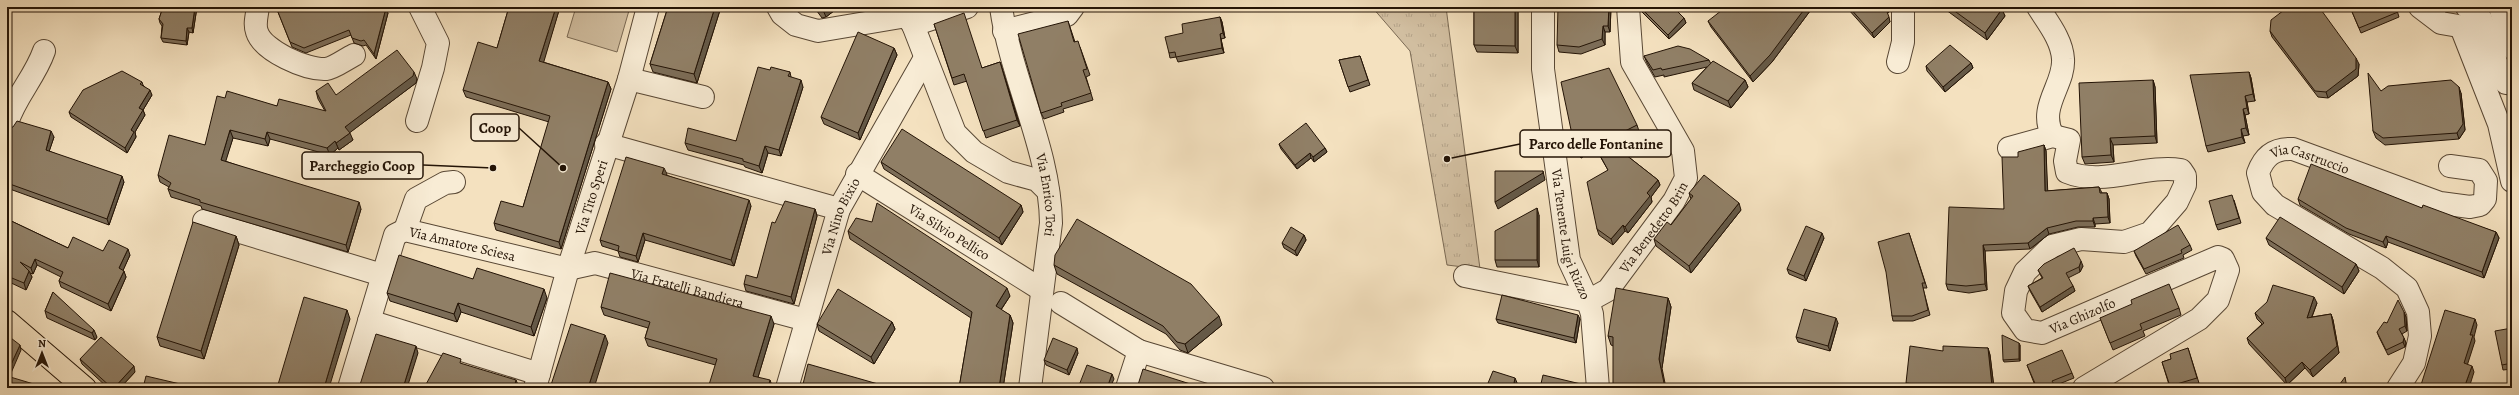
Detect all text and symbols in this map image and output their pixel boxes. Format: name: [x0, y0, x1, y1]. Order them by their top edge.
callout: Coop: [471, 114, 519, 141]
text: Coop: [479, 118, 511, 138]
callout: Parco delle Fontanine: [1520, 130, 1671, 157]
text: Parco delle Fontanine: [1529, 134, 1663, 154]
street label: Via Castruccio: [2266, 140, 2352, 179]
street label: Via Enrico Toti: [1031, 150, 1060, 238]
callout: Parcheggio Coop: [302, 152, 423, 179]
text: Parcheggio Coop: [309, 156, 415, 176]
street label: Via Tito Speri: [570, 158, 612, 238]
street label: Via Tenente Luigi Rizzo: [1547, 167, 1595, 303]
street label: Via Nino Bixio: [817, 174, 865, 258]
street label: Via Benedetto Brin: [1614, 178, 1693, 278]
street label: Via Silvio Pellico: [904, 199, 993, 265]
street label: Via Amatore Sciesa: [406, 222, 518, 266]
street label: Via Fratelli Bandiera: [628, 264, 747, 313]
street label: Via Ghizolfo: [2046, 293, 2118, 339]
north arrow: [22, 333, 62, 373]
text: N: [38, 336, 46, 351]

